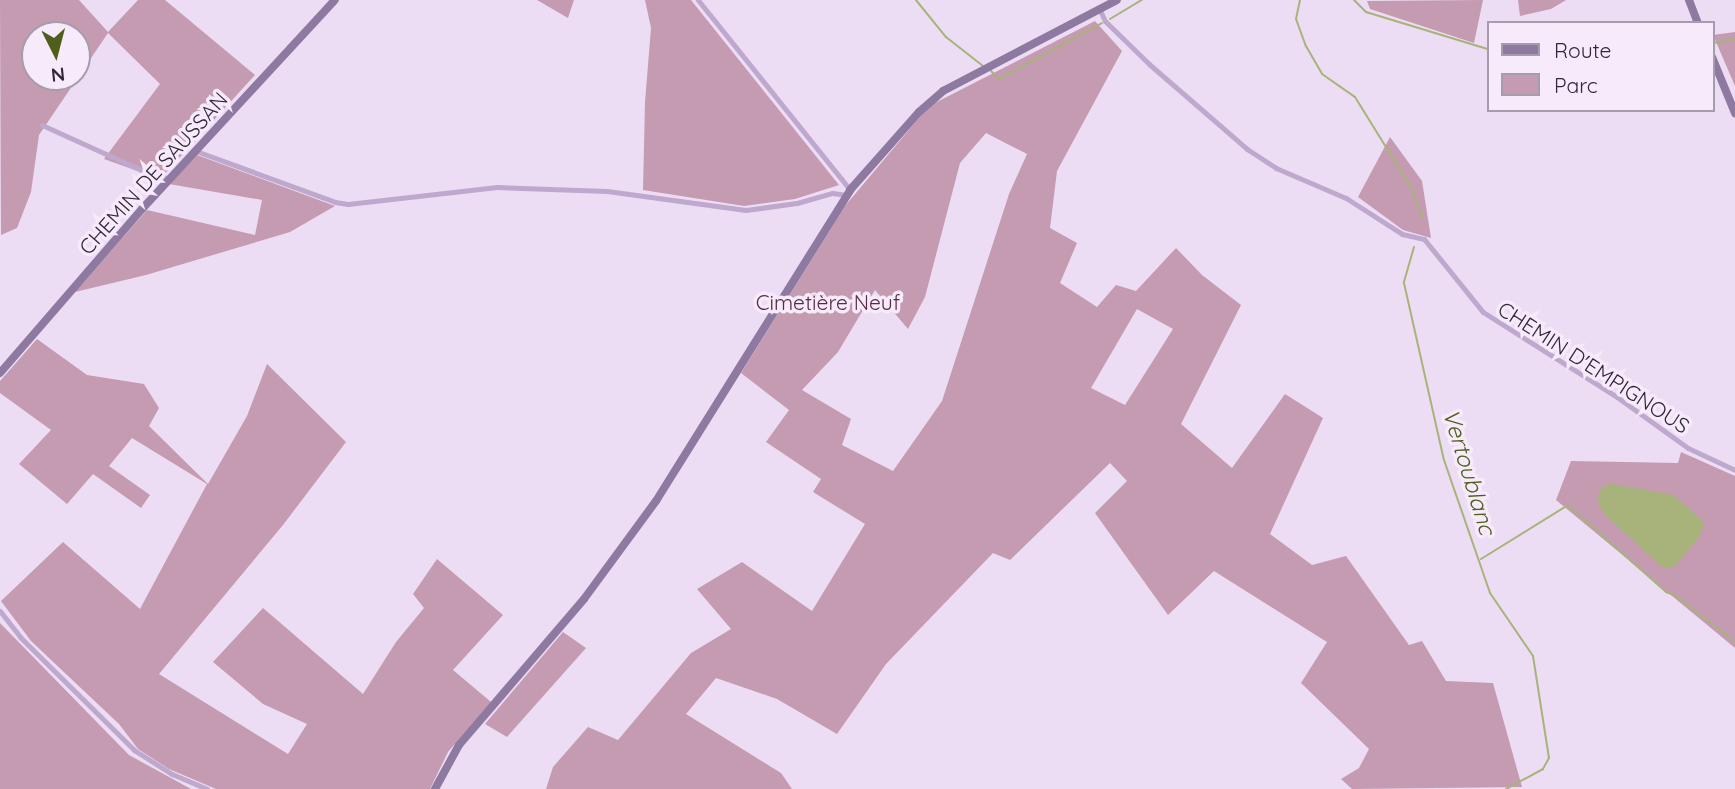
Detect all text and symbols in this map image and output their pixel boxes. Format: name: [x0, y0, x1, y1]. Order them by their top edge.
north arrow: [21, 21, 91, 91]
legend: [1486, 21, 1714, 112]
text: Route: [1554, 37, 1611, 63]
text: N: [50, 62, 66, 88]
text: Parc: [1554, 72, 1598, 98]
street label: CHEMIN DE SAUSSAN: [74, 87, 232, 259]
park label: Cimetière Neuf: [756, 289, 900, 315]
street label: CHEMIN D'EMPIGNOUS: [1494, 296, 1694, 438]
water label: Vertoublanc: [1437, 406, 1501, 538]

